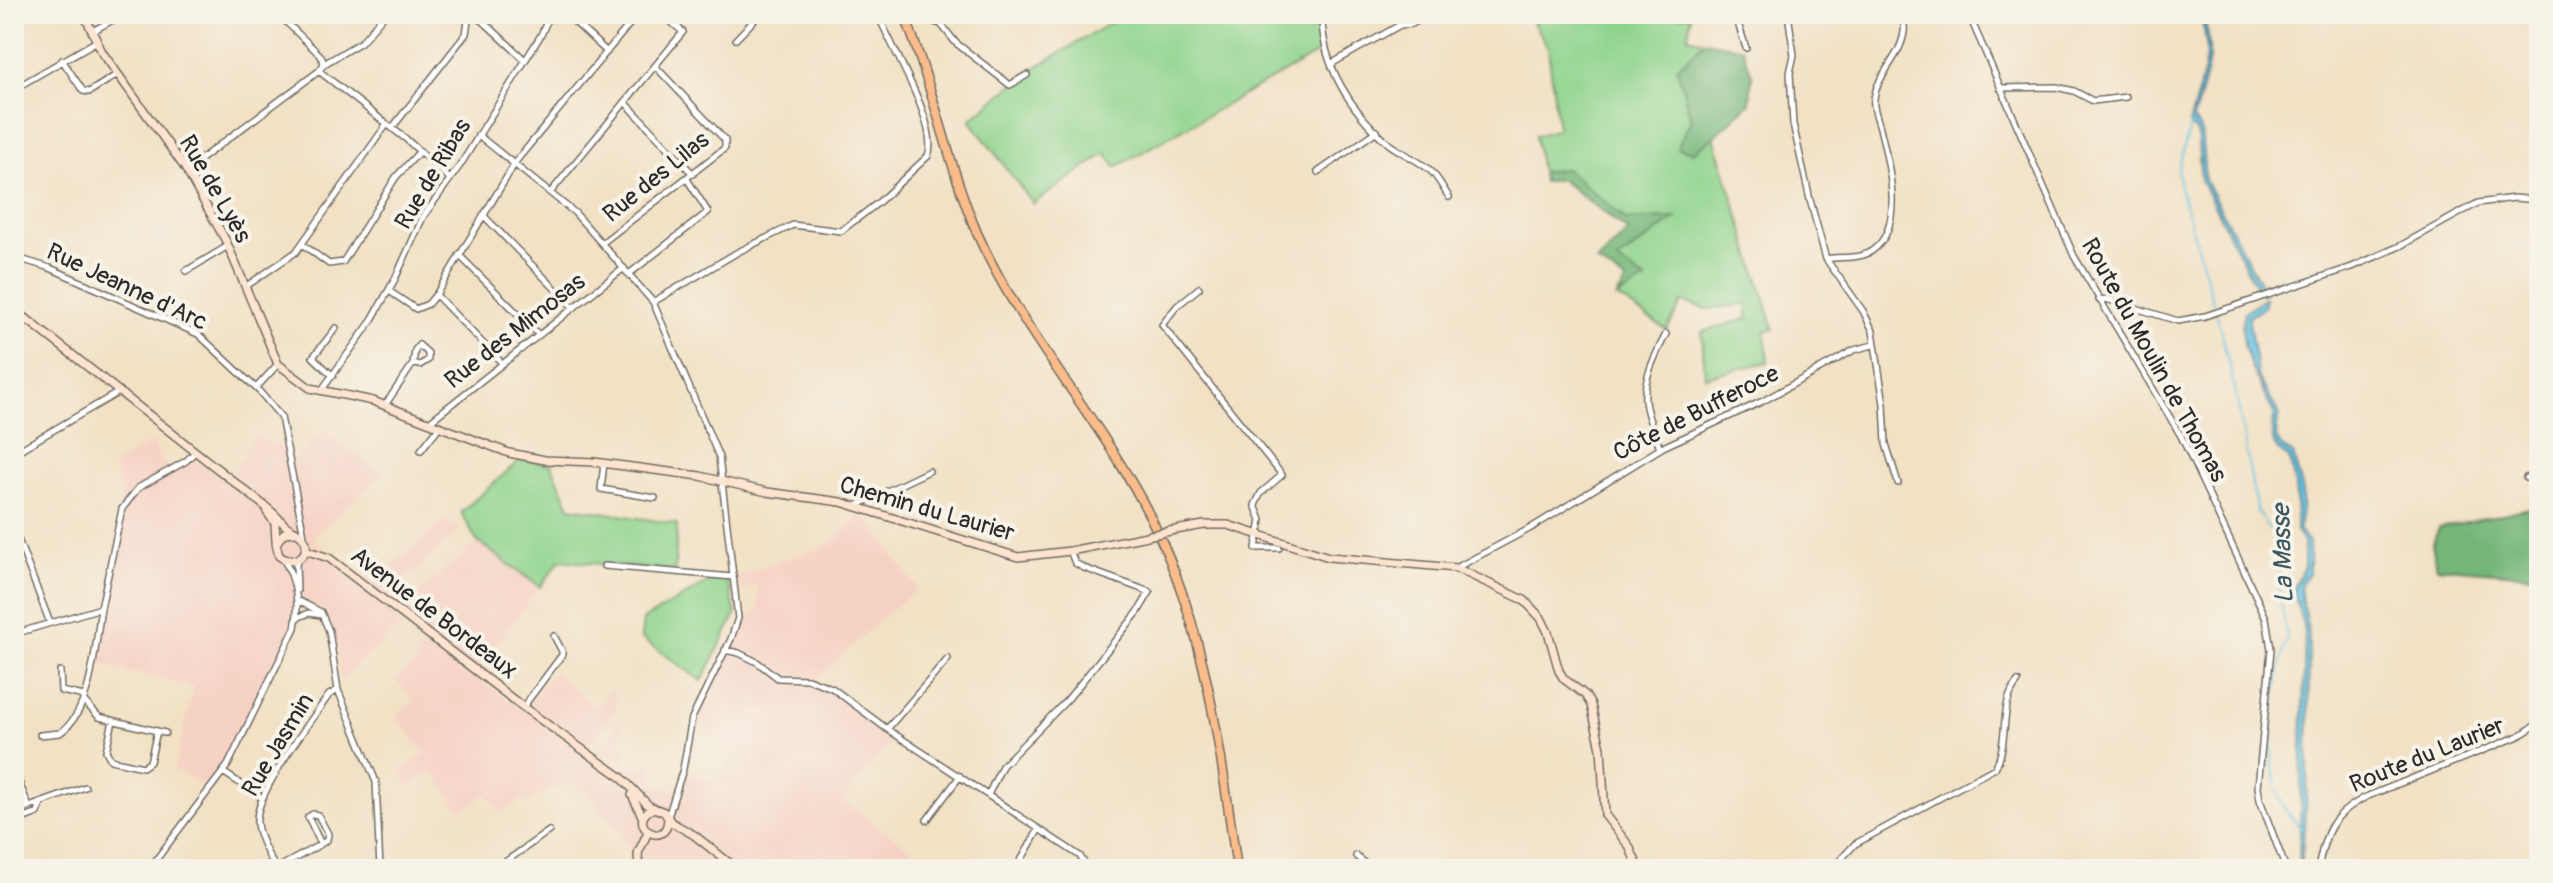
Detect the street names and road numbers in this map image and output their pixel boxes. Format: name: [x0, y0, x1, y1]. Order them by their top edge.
street label: Rue de Ribas: [389, 113, 477, 235]
street label: Rue des Lilas: [597, 125, 715, 229]
street label: Rue de Lyès: [173, 130, 258, 248]
street label: Route du Moulin de Thomas: [2075, 233, 2233, 487]
street label: Rue Jeanne d'Arc: [42, 237, 212, 337]
street label: Rue des Mimosas: [439, 267, 591, 395]
street label: Côte de Bufferoce: [1608, 359, 1784, 467]
street label: Chemin du Laurier: [836, 470, 1018, 548]
street label: Avenue de Bordeaux: [345, 541, 523, 685]
street label: Rue Jasmin: [236, 688, 320, 802]
street label: Route du Laurier: [2345, 711, 2509, 799]

